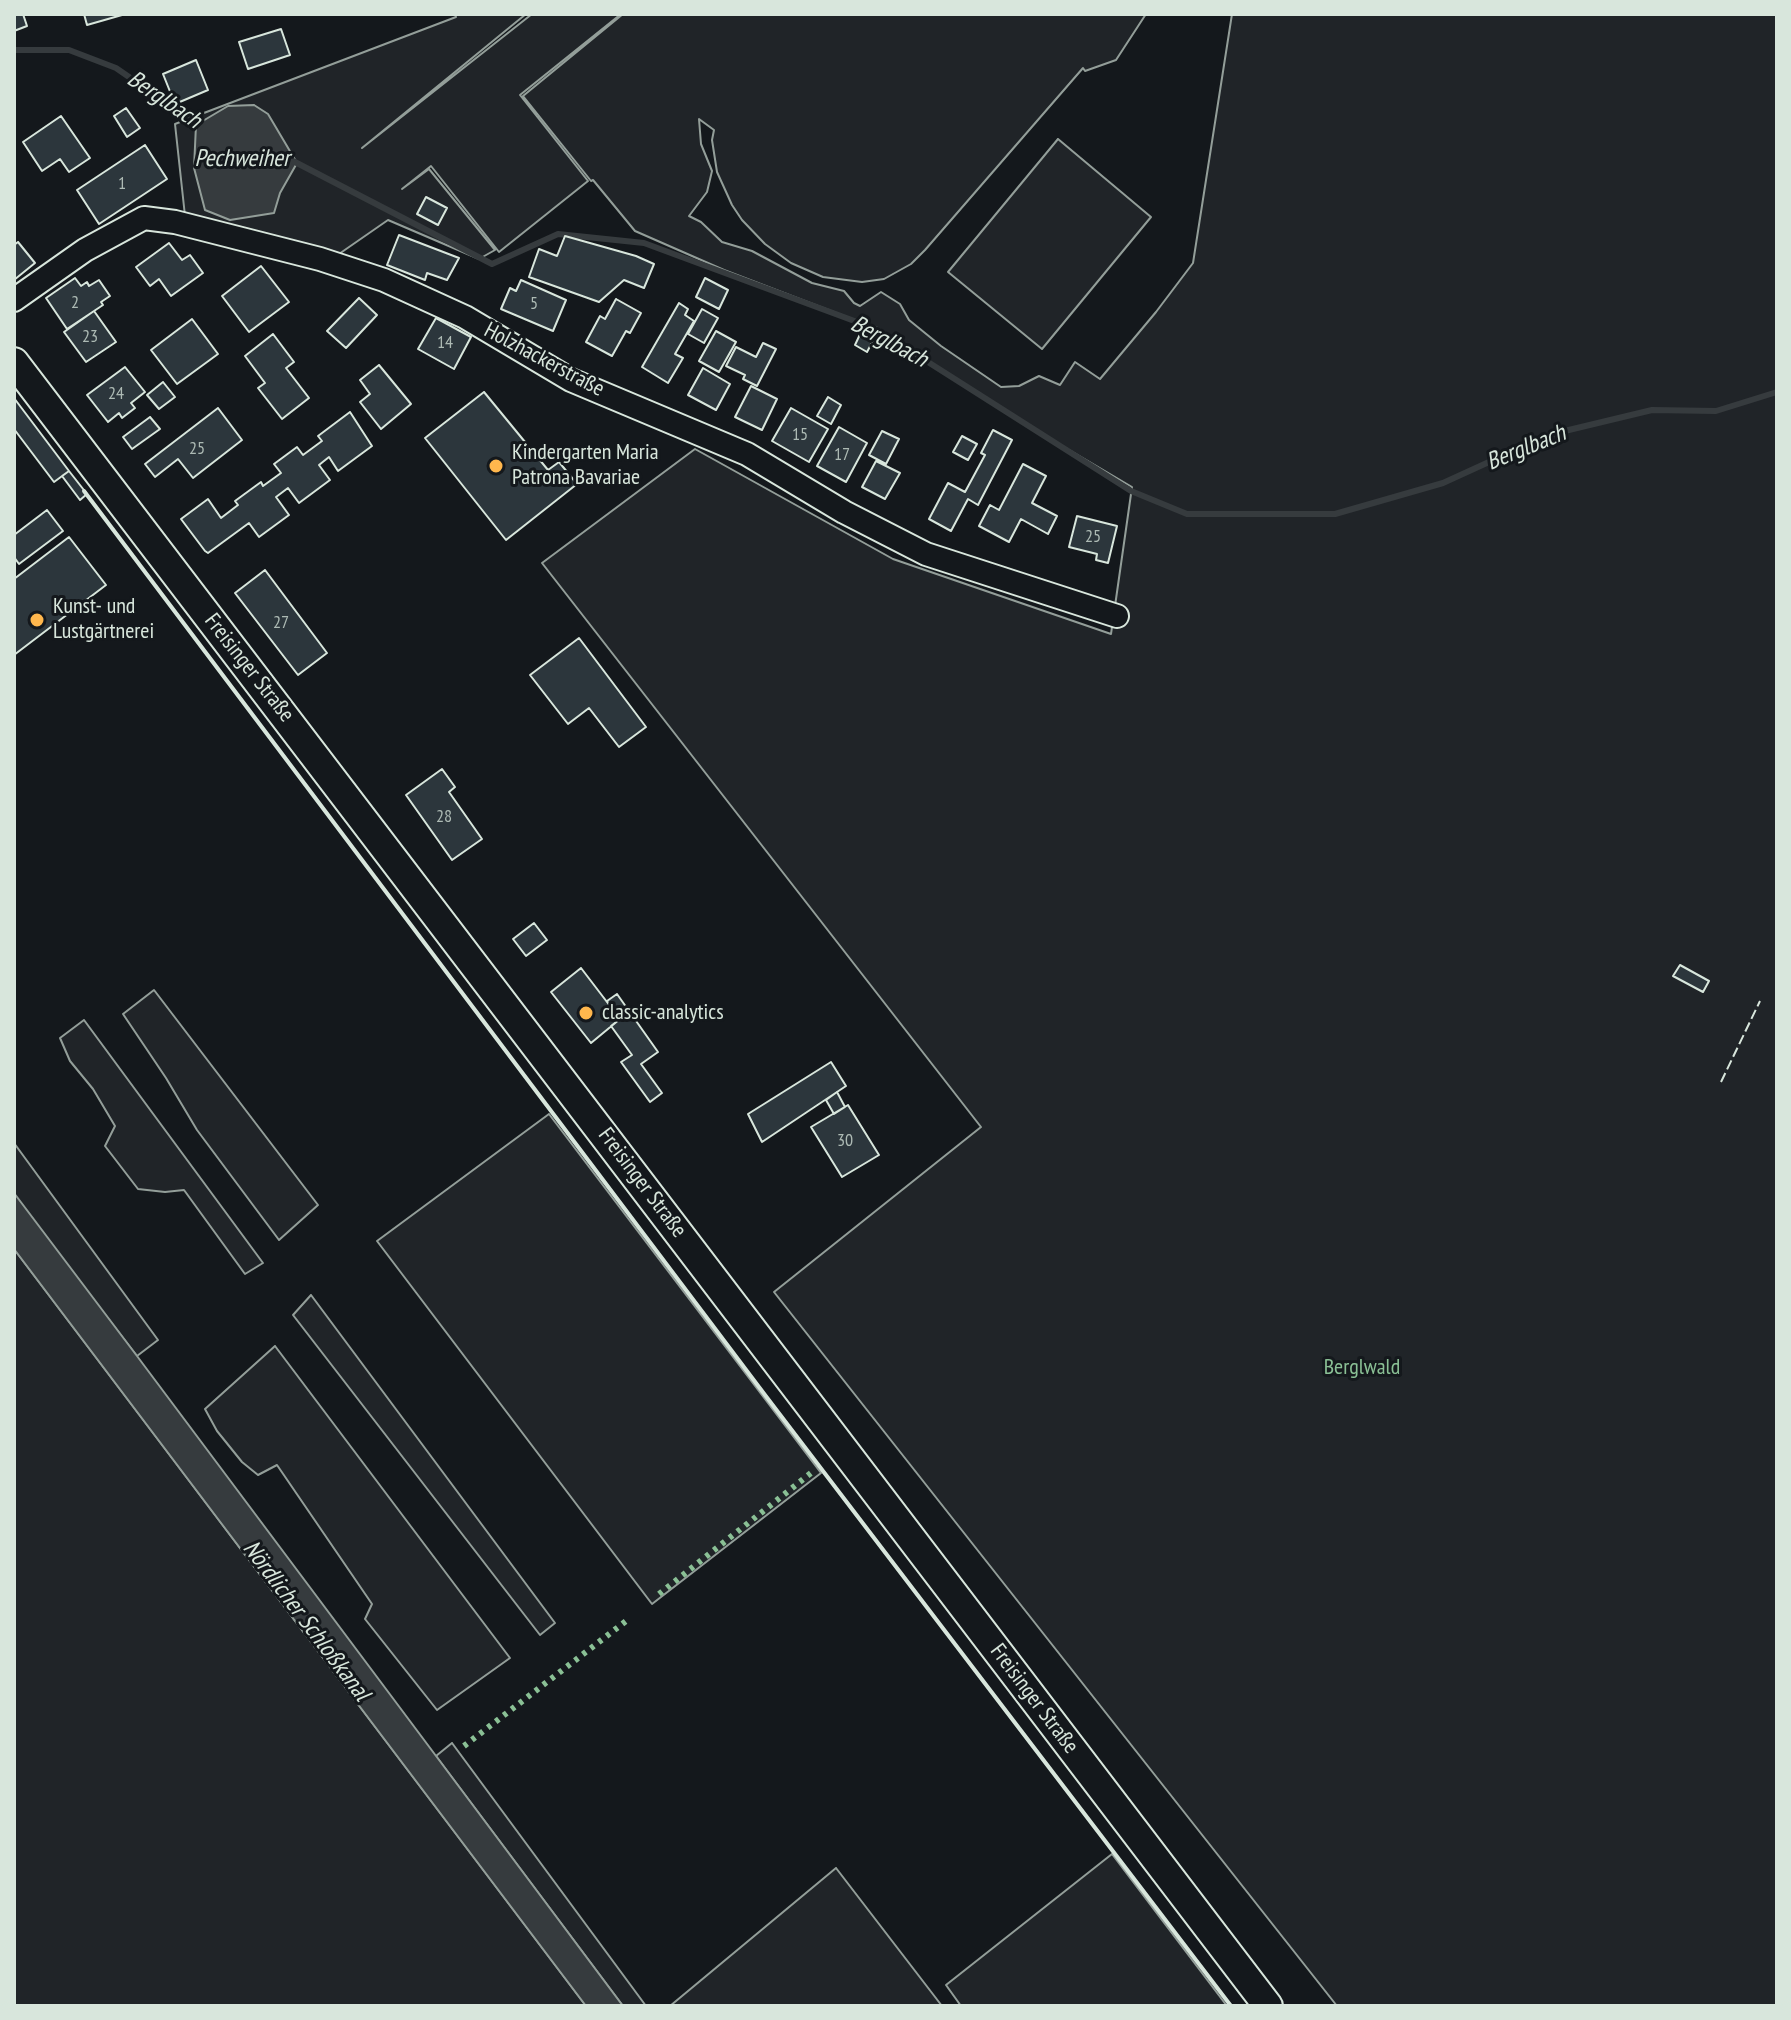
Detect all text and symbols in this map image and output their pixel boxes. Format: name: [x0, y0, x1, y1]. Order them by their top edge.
water label: Berglbach: [122, 65, 206, 135]
water label: Pechweiher: [194, 145, 290, 173]
house number: 1: [118, 173, 126, 195]
house number: 2: [71, 292, 79, 314]
house number: 5: [530, 293, 538, 315]
water label: Berglbach: [846, 310, 932, 374]
street label: Holzhackerstraße: [479, 317, 609, 403]
house number: 23: [82, 326, 98, 348]
house number: 14: [437, 332, 453, 354]
house number: 24: [108, 383, 124, 405]
water label: Berglbach: [1482, 419, 1570, 477]
house number: 15: [792, 424, 808, 446]
house number: 25: [189, 438, 205, 460]
place label: Kindergarten Maria Patrona Bavariae: [512, 440, 658, 492]
house number: 17: [834, 444, 850, 466]
marker: Kindergarten Maria Patrona Bavariae: [487, 457, 505, 475]
house number: 25: [1085, 526, 1101, 548]
place label: Kunst- und Lustgärtnerei: [53, 594, 154, 646]
street label: Freisinger Straße: [199, 609, 299, 727]
marker: Kunst- und Lustgärtnerei: [28, 611, 46, 629]
house number: 27: [273, 612, 289, 634]
house number: 28: [436, 806, 452, 828]
place label: classic-analytics: [602, 1000, 724, 1026]
marker: classic-analytics: [577, 1004, 595, 1022]
street label: Freisinger Straße: [592, 1123, 692, 1243]
house number: 30: [837, 1130, 853, 1152]
park label: Berglwald: [1324, 1355, 1400, 1381]
water label: Nördlicher Schloßkanal: [236, 1535, 376, 1707]
street label: Freisinger Straße: [984, 1639, 1084, 1759]

